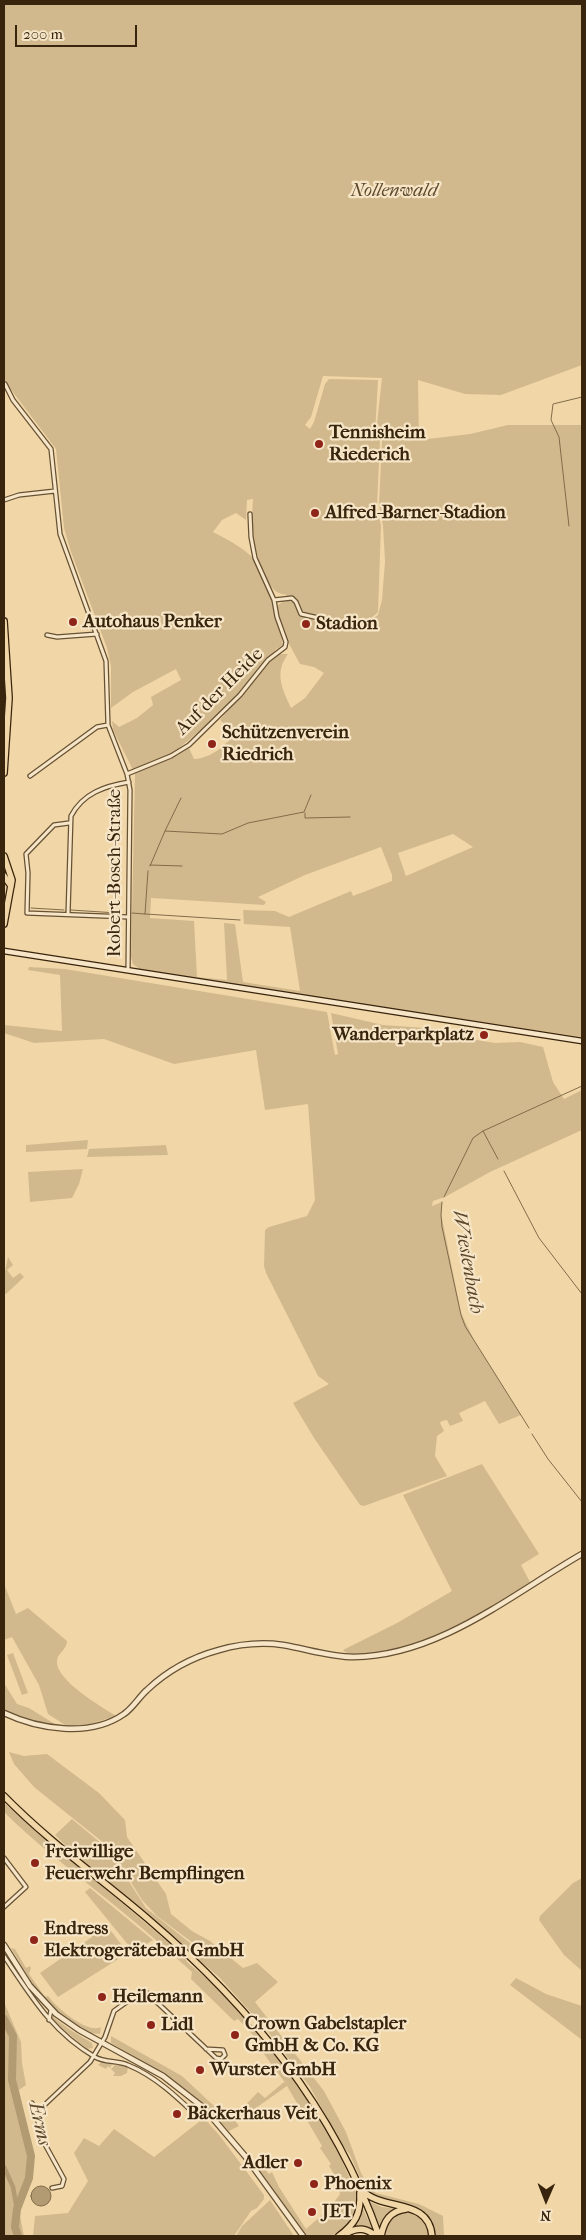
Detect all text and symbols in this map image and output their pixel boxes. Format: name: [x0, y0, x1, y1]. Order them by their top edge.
scale bar: [18, 15, 140, 47]
text: 200 m: [23, 25, 63, 43]
park label: Nollenwald: [351, 180, 437, 202]
place label: Tennisheim Riederich: [329, 422, 426, 466]
marker: Tennisheim Riederich: [313, 438, 325, 450]
place label: Alfred-Barner-Stadion: [325, 502, 506, 524]
marker: Alfred-Barner-Stadion: [309, 507, 321, 519]
place label: Autohaus Penker: [83, 611, 222, 633]
place label: Stadion: [316, 613, 378, 635]
marker: Autohaus Penker: [67, 616, 79, 628]
marker: Stadion: [300, 618, 312, 630]
street label: Auf der Heide: [171, 643, 269, 741]
place label: Schützenverein Riedrich: [222, 722, 349, 766]
marker: Schützenverein Riedrich: [206, 738, 218, 750]
street label: Robert-Bosch-Straße: [104, 789, 126, 957]
place label: Wanderparkplatz: [332, 1024, 474, 1046]
marker: Wanderparkplatz: [478, 1029, 490, 1041]
water label: Wieslenbach: [446, 1208, 488, 1316]
place label: Freiwillige Feuerwehr Bempflingen: [45, 1841, 245, 1885]
marker: Freiwillige Feuerwehr Bempflingen: [29, 1857, 41, 1869]
place label: Endress Elektrogerätebau GmbH: [44, 1918, 244, 1962]
marker: Endress Elektrogerätebau GmbH: [28, 1934, 40, 1946]
place label: Heilemann: [112, 1986, 203, 2008]
marker: Heilemann: [96, 1991, 108, 2003]
place label: Crown Gabelstapler GmbH & Co. KG: [245, 2013, 406, 2057]
place label: Lidl: [161, 2014, 194, 2036]
marker: Lidl: [145, 2019, 157, 2031]
marker: Crown Gabelstapler GmbH & Co. KG: [229, 2029, 241, 2041]
place label: Wurster GmbH: [210, 2059, 336, 2081]
marker: Wurster GmbH: [194, 2064, 206, 2076]
water label: Erms: [22, 2100, 56, 2148]
place label: Bäckerhaus Veit: [187, 2103, 318, 2125]
marker: Bäckerhaus Veit: [171, 2108, 183, 2120]
place label: Adler: [243, 2152, 288, 2174]
marker: Adler: [292, 2157, 304, 2169]
place label: Phoenix: [324, 2173, 392, 2195]
north arrow: [521, 2175, 571, 2225]
marker: Phoenix: [308, 2178, 320, 2190]
place label: JET: [322, 2201, 354, 2223]
marker: JET: [306, 2206, 318, 2218]
text: N: [540, 2207, 551, 2224]

